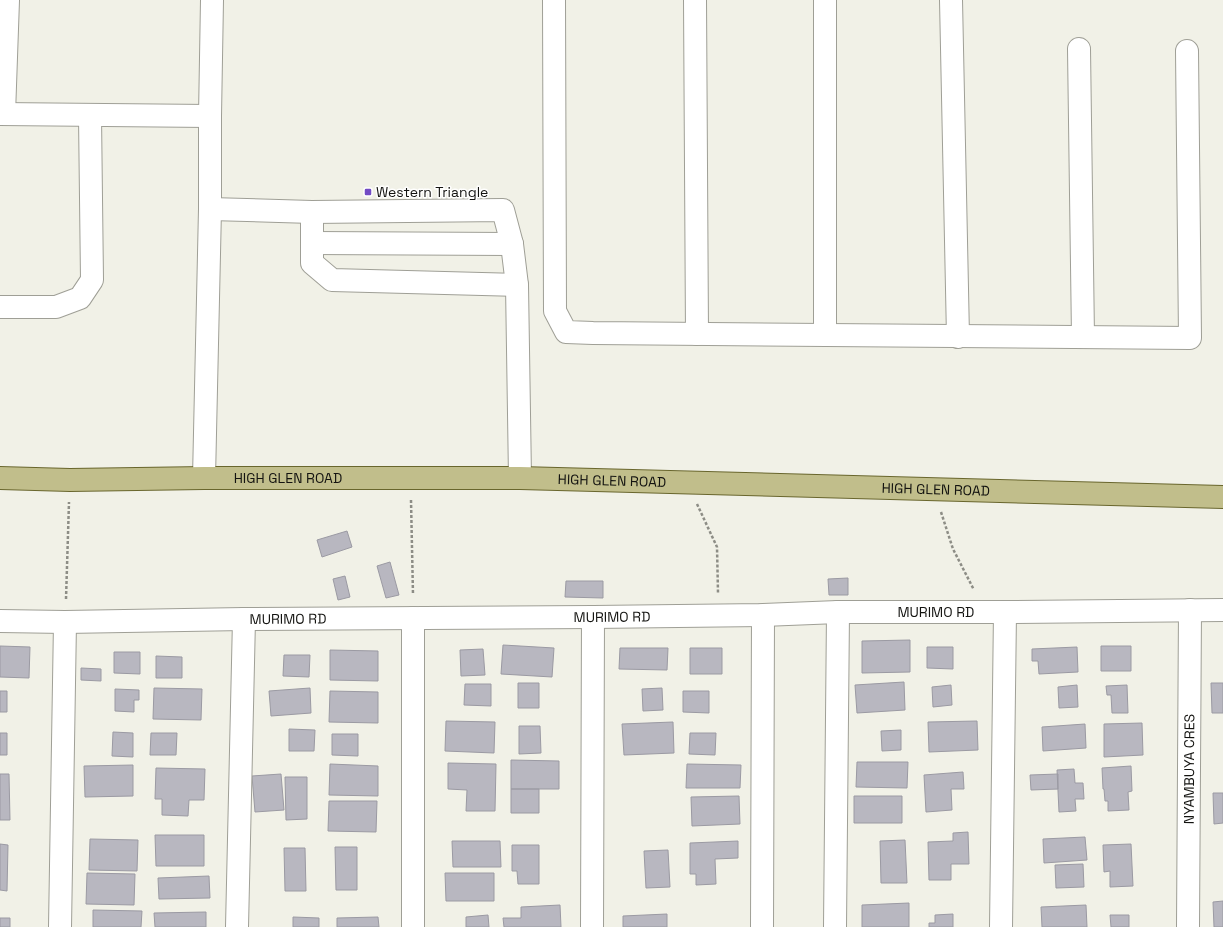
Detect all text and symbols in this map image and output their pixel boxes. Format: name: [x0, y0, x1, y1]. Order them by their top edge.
place label: Western Triangle: [376, 183, 488, 201]
marker: Western Triangle: [363, 187, 373, 197]
street label: HIGH GLEN ROAD: [234, 469, 342, 487]
street label: HIGH GLEN ROAD: [557, 470, 666, 491]
street label: HIGH GLEN ROAD: [881, 479, 990, 500]
street label: MURIMO RD: [897, 603, 974, 621]
street label: MURIMO RD: [573, 607, 651, 626]
street label: MURIMO RD: [249, 610, 327, 628]
street label: NYAMBUYA CRES: [1180, 714, 1198, 824]

